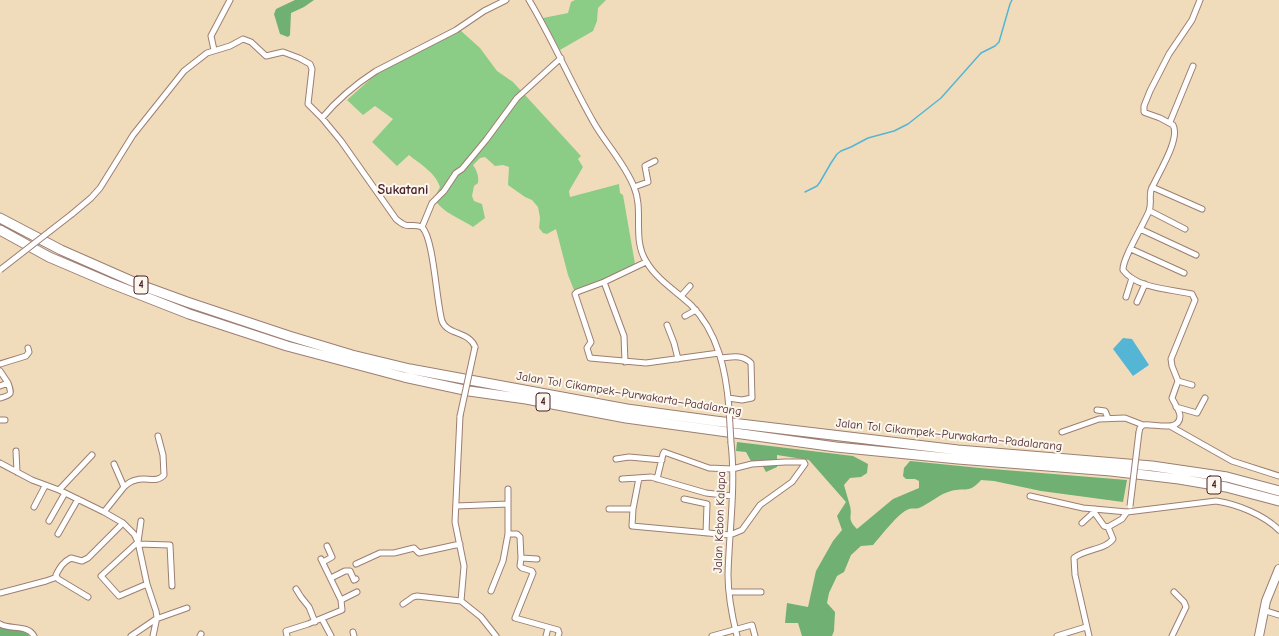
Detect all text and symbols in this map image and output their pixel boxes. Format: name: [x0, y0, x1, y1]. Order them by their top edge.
district label: Sukatani: [378, 182, 428, 198]
road number: 4: [134, 276, 148, 294]
street label: Jalan Tol Cikampek–Purwakarta–Padalarang: [515, 369, 743, 419]
road number: 4: [536, 393, 550, 411]
street label: Jalan Tol Cikampek–Purwakarta–Padalarang: [835, 416, 1063, 454]
street label: Jalan Kebon Kalapa: [711, 471, 729, 573]
road number: 4: [1207, 476, 1221, 494]

